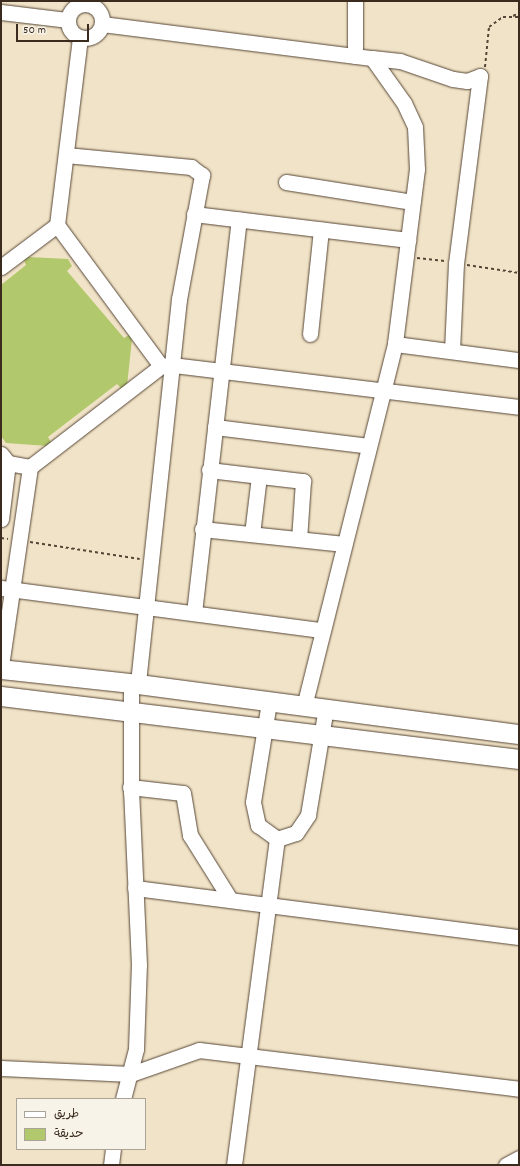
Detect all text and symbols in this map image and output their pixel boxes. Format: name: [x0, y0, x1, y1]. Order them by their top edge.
scale bar: [18, 16, 91, 42]
text: 50 m: [23, 22, 46, 39]
legend: [16, 1098, 146, 1150]
text: طريق: [54, 1106, 79, 1123]
text: حديقة: [54, 1126, 83, 1143]

